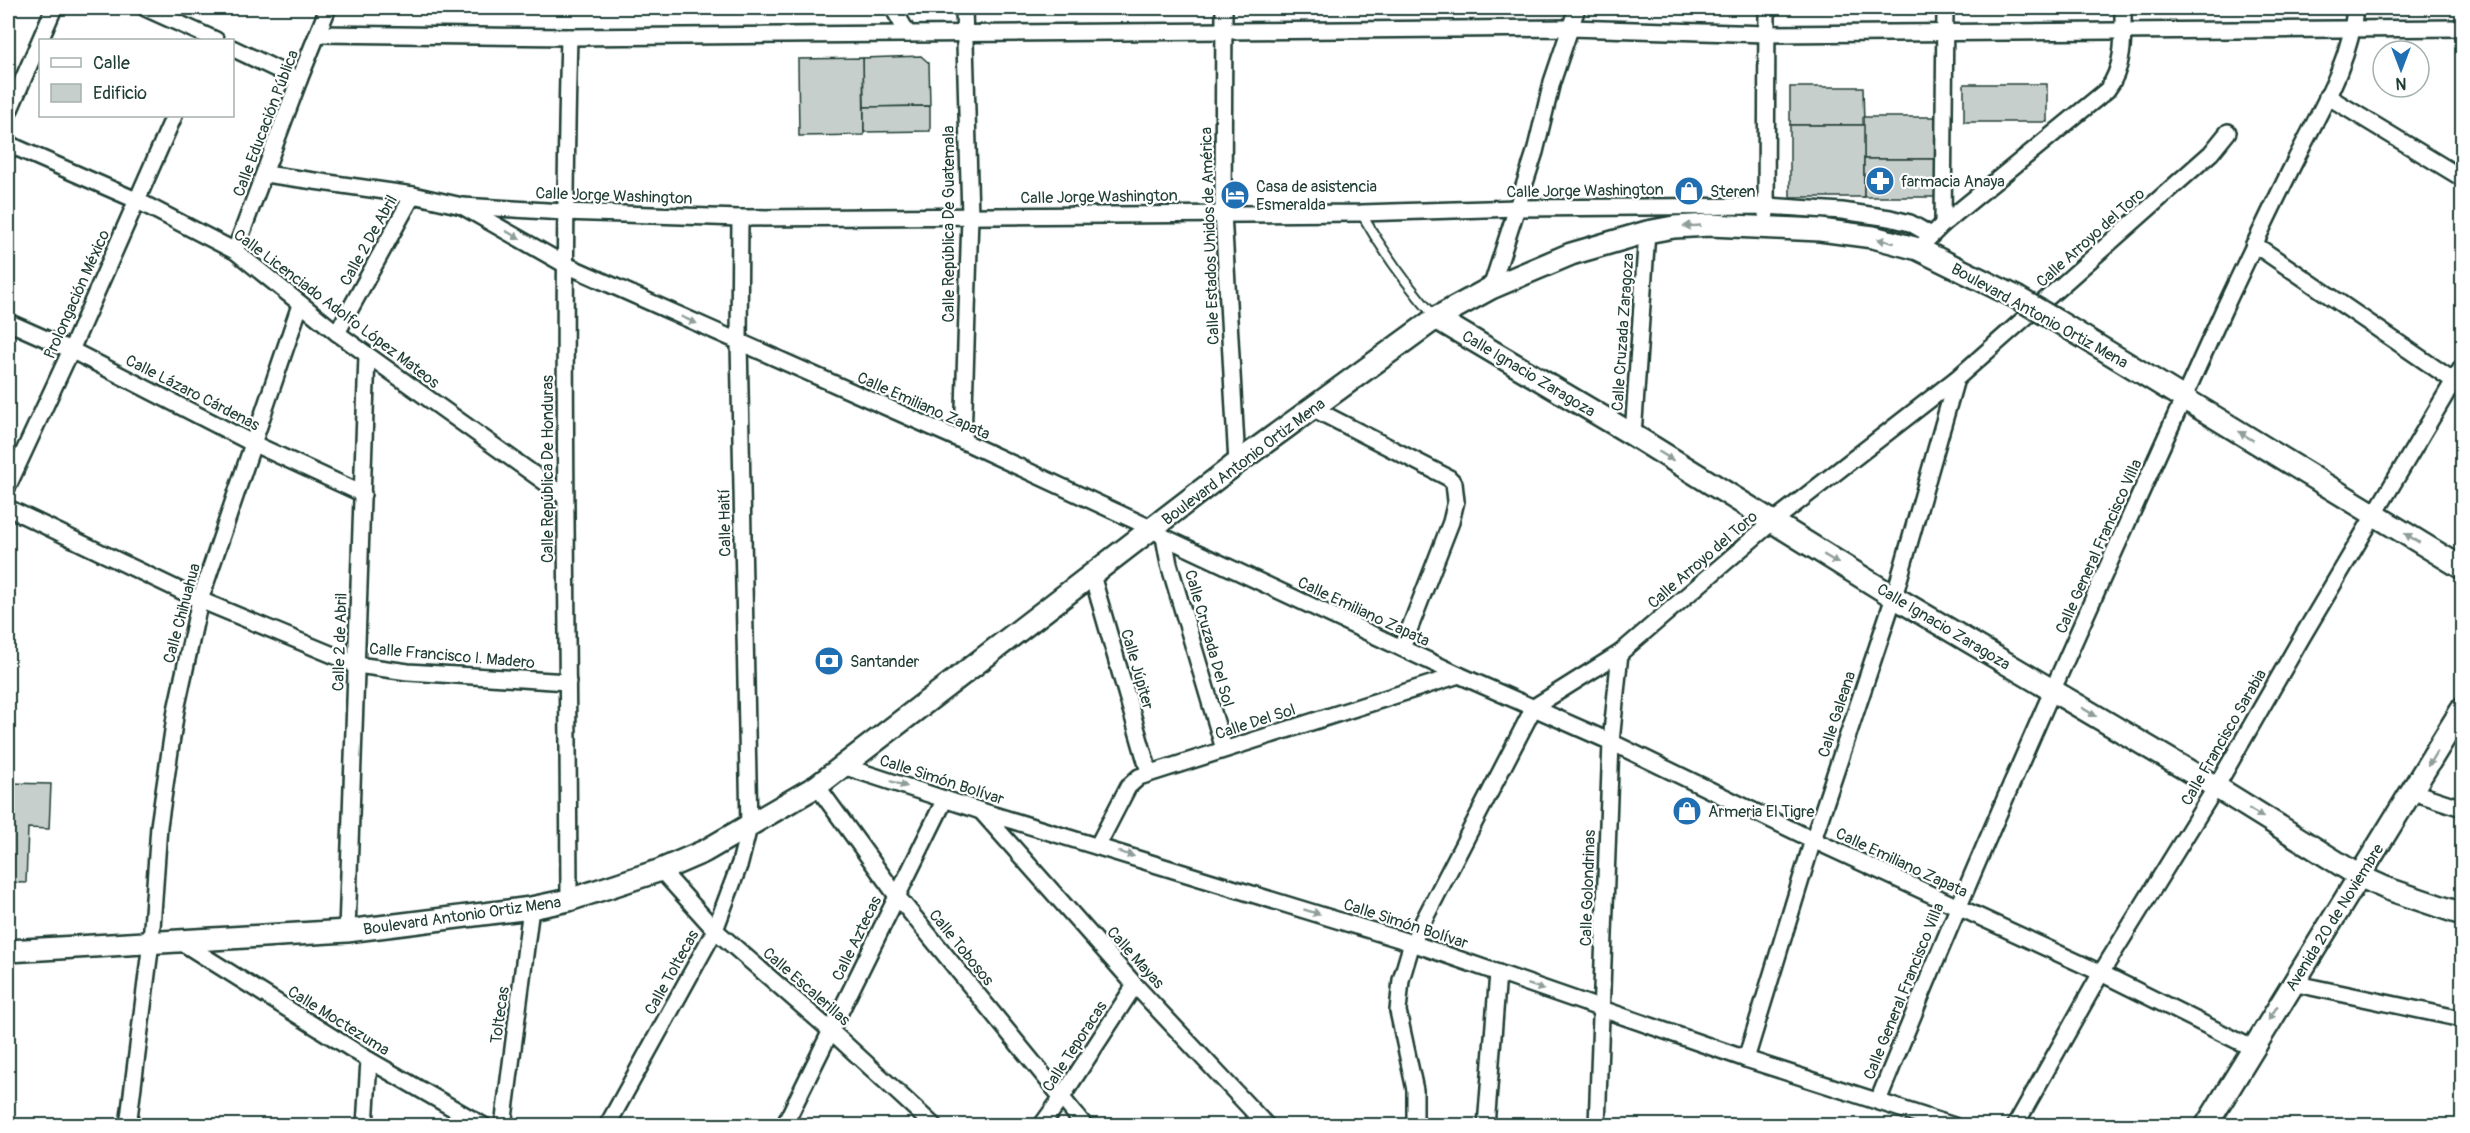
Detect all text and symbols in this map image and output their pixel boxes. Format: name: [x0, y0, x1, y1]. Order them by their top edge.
legend: [39, 39, 234, 117]
north arrow: [2371, 39, 2431, 99]
street label: Calle Educación Pública: [229, 47, 303, 200]
text: Calle: [93, 52, 130, 75]
text: N: [2395, 73, 2406, 93]
text: Edificio: [93, 82, 147, 105]
street label: Calle República De Guatemala: [939, 126, 959, 322]
street label: Calle Estados Unidos de América: [1196, 127, 1224, 345]
pharmacy icon: farmacia Anaya: [1864, 165, 1896, 197]
place label: farmacia Anaya: [1901, 172, 2005, 192]
shop icon: Steren: [1673, 175, 1705, 207]
place label: Casa de asistencia Esmeralda: [1256, 177, 1377, 215]
hotel icon: Casa de asistencia Esmeralda: [1219, 179, 1251, 211]
street label: Calle Jorge Washington: [1506, 180, 1664, 202]
place label: Steren: [1710, 182, 1756, 202]
street label: Calle Jorge Washington: [535, 183, 693, 209]
street label: Calle Arroyo del Toro: [2032, 183, 2149, 292]
street label: Calle Jorge Washington: [1020, 186, 1178, 208]
street label: Calle 2 De Abril: [336, 192, 402, 289]
one-way arrow: [1683, 221, 1702, 230]
street label: Calle Licenciado Adolfo López Mateos: [230, 225, 443, 393]
street label: Prolongación México: [39, 226, 115, 362]
one-way arrow: [505, 230, 522, 240]
one-way arrow: [1877, 235, 1895, 245]
street label: Calle Cruzada Zaragoza: [1607, 252, 1638, 412]
street label: Boulevard Antonio Ortiz Mena: [1947, 259, 2132, 373]
one-way arrow: [680, 315, 697, 324]
street label: Calle Ignacio Zaragoza: [1458, 326, 1599, 422]
street label: Calle Lázaro Cárdenas: [122, 350, 263, 435]
street label: Calle Emiliano Zapata: [854, 368, 993, 444]
street label: Calle República De Honduras: [538, 375, 558, 563]
street label: Boulevard Antonio Ortiz Mena: [1158, 394, 1329, 530]
one-way arrow: [2238, 431, 2254, 442]
one-way arrow: [1658, 450, 1674, 461]
street label: Calle General Francisco Villa: [2051, 456, 2146, 637]
street label: Calle Haití: [714, 489, 736, 557]
street label: Calle Arroyo del Toro: [1644, 506, 1762, 613]
one-way arrow: [2404, 533, 2420, 544]
one-way arrow: [1823, 554, 1840, 564]
street label: Calle Chihuahua: [159, 561, 205, 665]
street label: Calle Cruzada Del Sol: [1180, 568, 1238, 709]
street label: Calle Emiliano Zapata: [1294, 573, 1433, 651]
street label: Calle Ignacio Zaragoza: [1873, 579, 2014, 675]
street label: Calle 2 de Abril: [328, 592, 352, 692]
street label: Calle Júpiter: [1116, 627, 1158, 712]
street label: Calle Francisco I. Madero: [368, 639, 536, 673]
bank icon: Santander: [813, 645, 845, 677]
place label: Santander: [850, 652, 920, 672]
street label: Calle Francisco Sarabia: [2177, 666, 2271, 809]
street label: Calle Galeana: [1814, 669, 1860, 760]
street label: Calle Del Sol: [1213, 700, 1298, 744]
one-way arrow: [2081, 707, 2098, 717]
street label: Calle Simón Bolívar: [877, 750, 1007, 810]
one-way arrow: [2427, 751, 2438, 767]
one-way arrow: [890, 780, 908, 789]
shop icon: Armeria El Tigre: [1671, 795, 1703, 827]
place label: Armeria El Tigre: [1708, 802, 1814, 822]
one-way arrow: [2248, 807, 2264, 818]
street label: Calle Emiliano Zapata: [1832, 824, 1971, 902]
street label: Calle Golondrinas: [1576, 829, 1600, 947]
street label: Avenida 20 de Noviembre: [2281, 840, 2388, 995]
one-way arrow: [1117, 849, 1135, 859]
street label: Boulevard Antonio Ortiz Mena: [362, 892, 562, 940]
street label: Calle Aztecas: [828, 893, 886, 984]
street label: Calle Simón Bolívar: [1341, 894, 1471, 954]
street label: Calle General Francisco Villa: [1859, 900, 1949, 1083]
street label: Calle Tobosos: [924, 905, 998, 990]
one-way arrow: [1303, 908, 1321, 917]
street label: Calle Mayas: [1102, 922, 1168, 993]
street label: Calle Toltecas: [640, 927, 703, 1018]
street label: Calle Escalerillas: [758, 943, 854, 1030]
street label: Calle Moctezuma: [284, 982, 393, 1060]
one-way arrow: [1527, 983, 1545, 992]
street label: Toltecas: [486, 985, 514, 1045]
street label: Calle Teporacas: [1038, 997, 1112, 1096]
one-way arrow: [2268, 1005, 2279, 1021]

